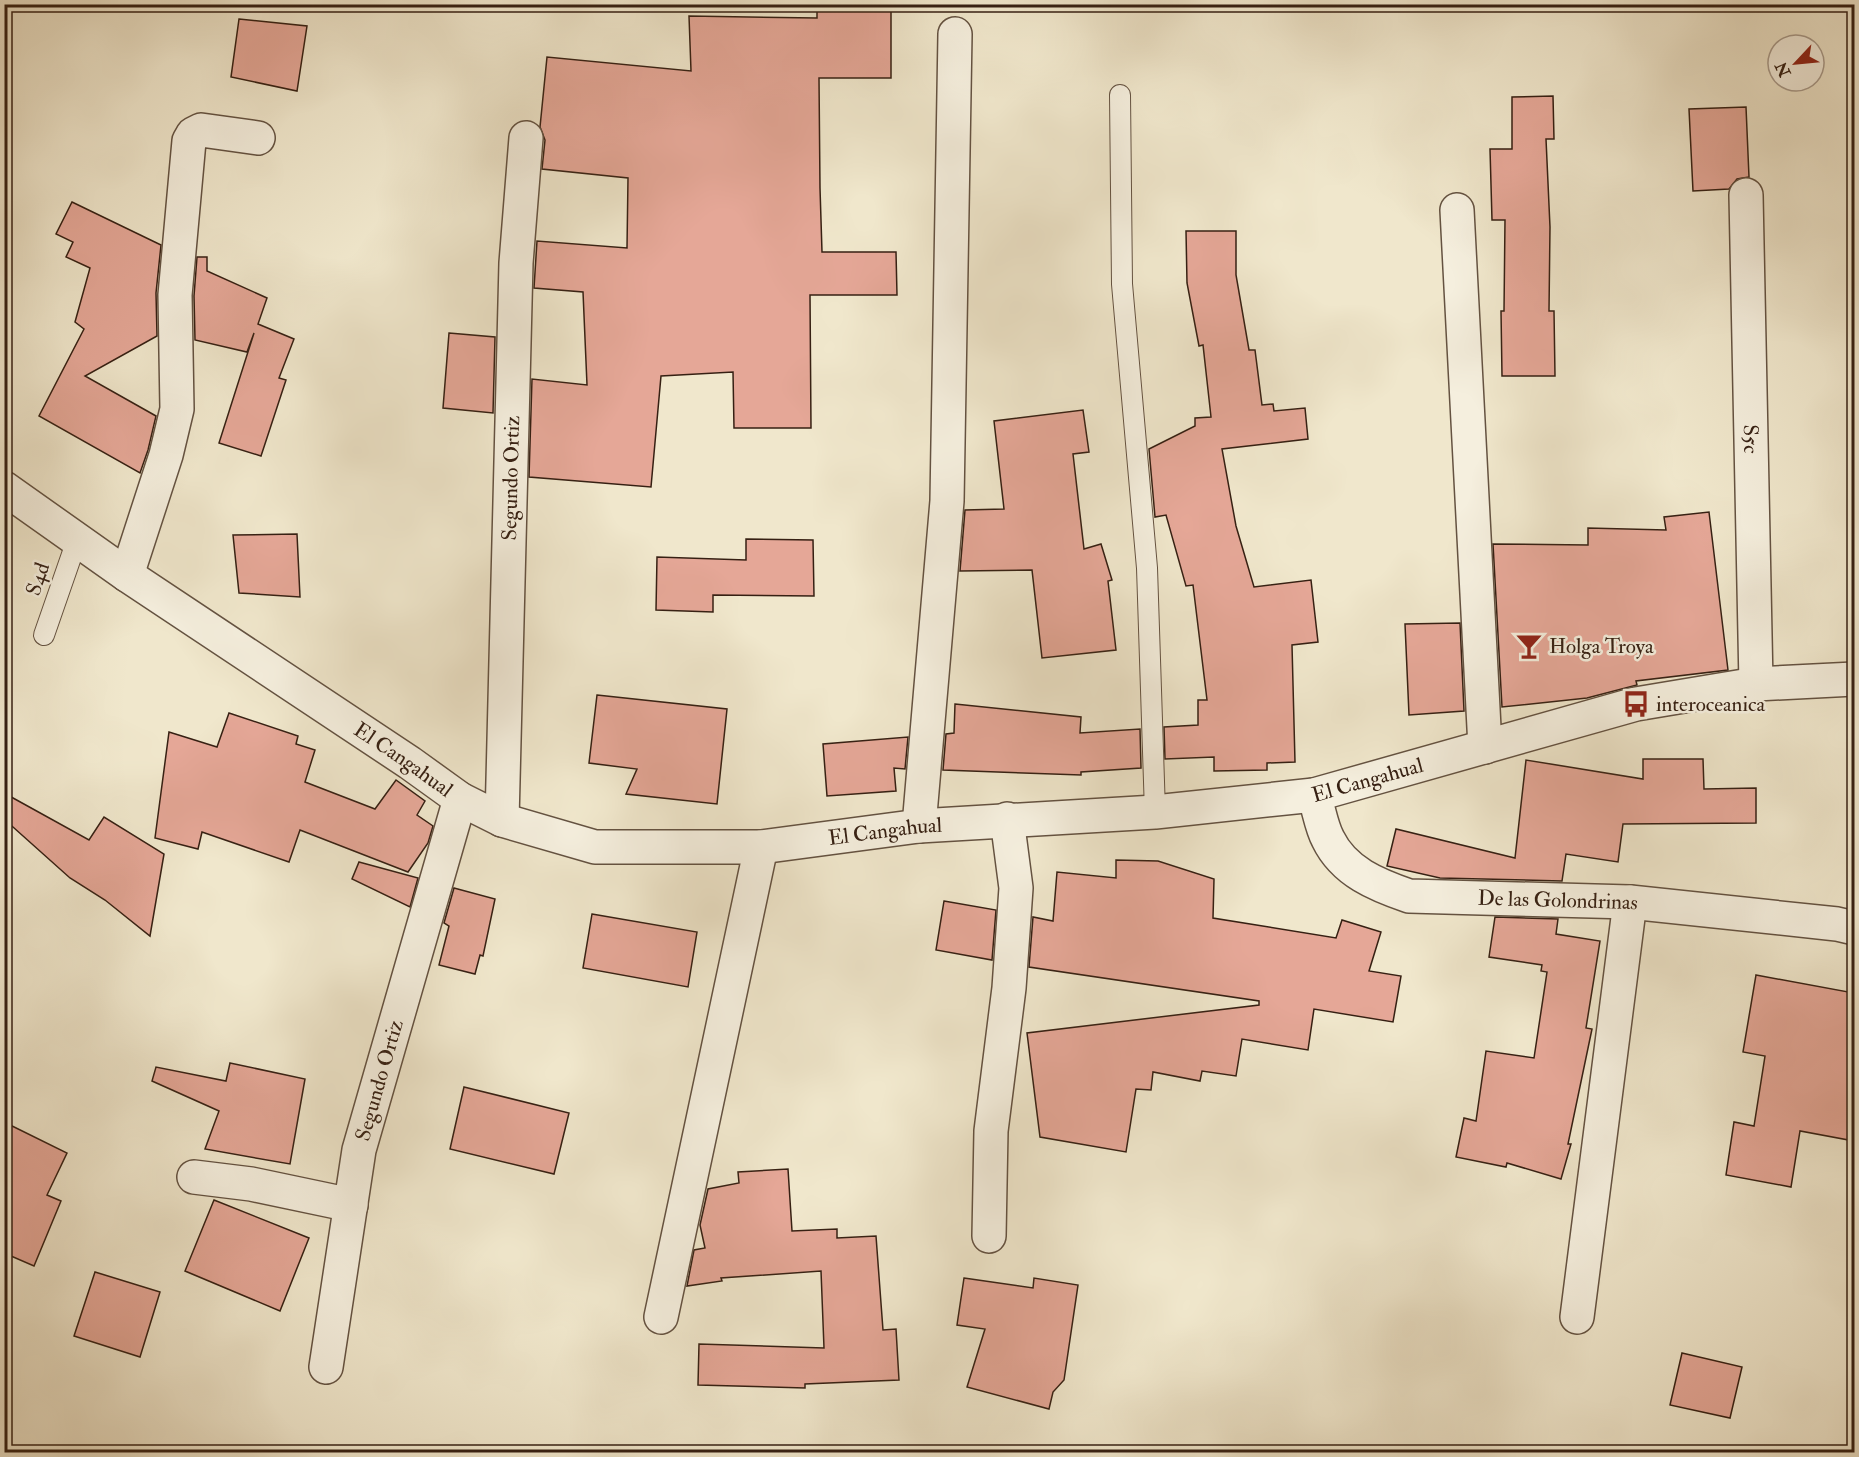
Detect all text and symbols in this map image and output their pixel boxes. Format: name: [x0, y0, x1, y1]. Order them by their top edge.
north arrow: [1766, 33, 1826, 93]
text: N: [1771, 58, 1796, 81]
street label: Segundo Ortiz: [496, 415, 526, 541]
street label: S5c: [1737, 424, 1765, 454]
street label: S4d: [20, 558, 56, 599]
bar icon: Holga Troya: [1514, 631, 1544, 661]
place label: Holga Troya: [1549, 633, 1654, 660]
bus stop icon: interoceanica: [1621, 689, 1651, 719]
place label: interoceanica: [1656, 691, 1765, 718]
street label: El Cangahual: [349, 716, 459, 803]
street label: El Cangahual: [1309, 751, 1427, 808]
street label: El Cangahual: [827, 811, 943, 851]
street label: De las Golondrinas: [1477, 884, 1639, 916]
street label: Segundo Ortiz: [349, 1017, 409, 1144]

